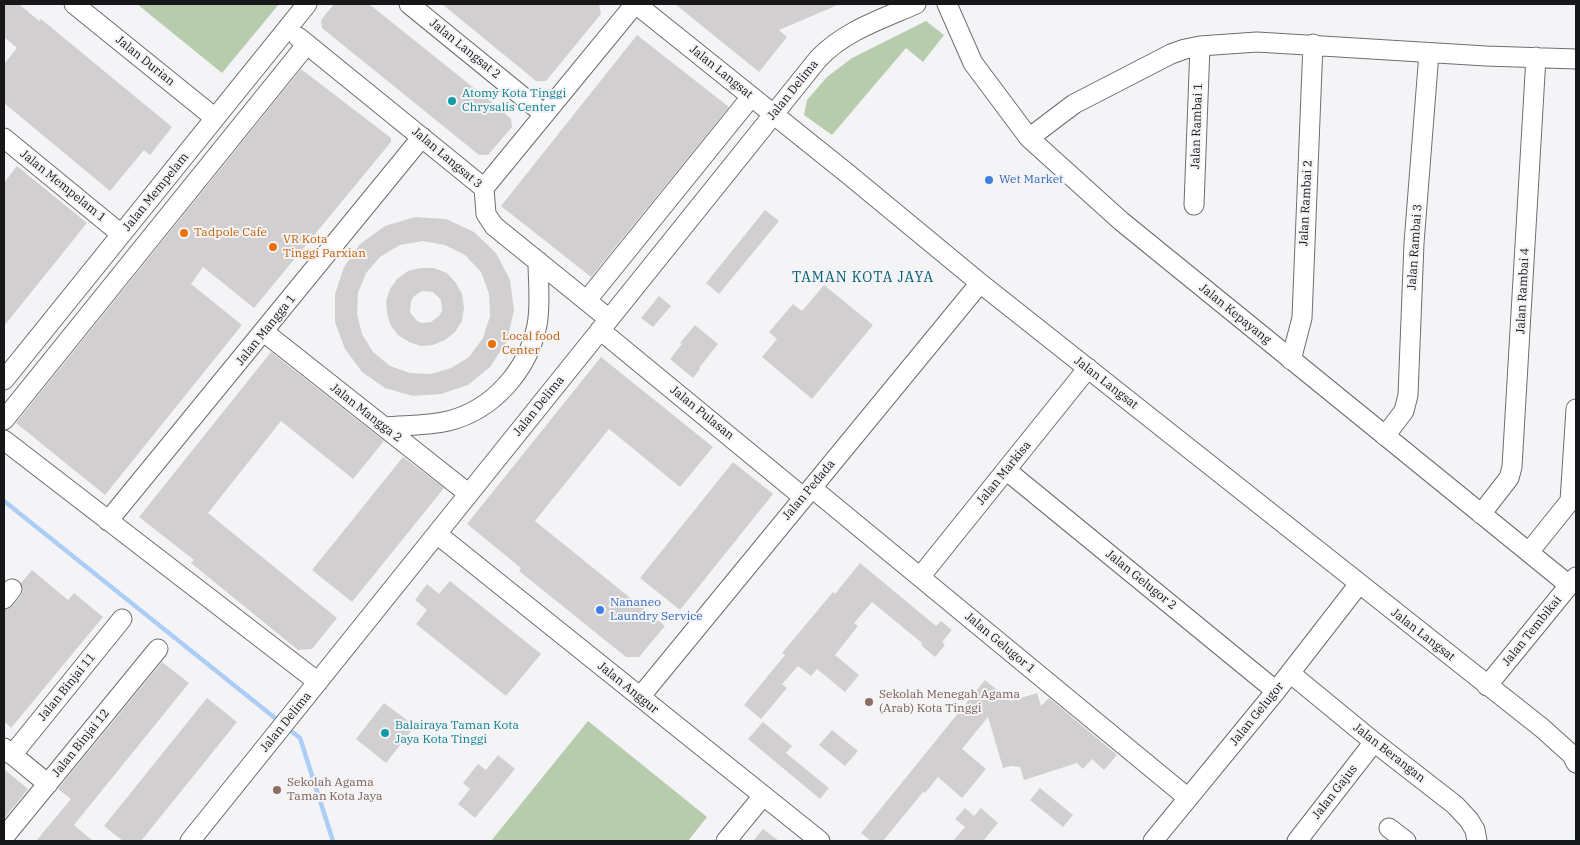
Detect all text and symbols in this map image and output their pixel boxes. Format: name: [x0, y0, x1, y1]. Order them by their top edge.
street label: Jalan Langsat 2: [427, 16, 503, 82]
street label: Jalan Durian: [113, 33, 177, 89]
street label: Jalan Langsat: [687, 42, 755, 102]
street label: Jalan Delima: [764, 57, 822, 123]
street label: Jalan Rambai 1: [1188, 83, 1206, 169]
place label: Atomy Kota Tinggi Chrysalis Center: [462, 87, 566, 115]
marker: Atomy Kota Tinggi Chrysalis Center: [446, 95, 458, 107]
street label: Jalan Langsat 3: [409, 125, 485, 191]
street label: Jalan Mempelam 1: [17, 147, 109, 225]
street label: Jalan Mempelam: [120, 150, 192, 234]
street label: Jalan Rambai 2: [1297, 160, 1315, 246]
place label: Wet Market: [999, 173, 1063, 187]
marker: Wet Market: [983, 174, 995, 186]
street label: Jalan Rambai 3: [1405, 203, 1425, 291]
place label: Tadpole Cafe: [194, 226, 267, 240]
marker: Tadpole Cafe: [178, 227, 190, 239]
place label: VR Kota Tinggi Parxian: [283, 233, 366, 261]
marker: VR Kota Tinggi Parxian: [267, 241, 279, 253]
street label: Jalan Rambai 4: [1514, 248, 1532, 334]
district label: TAMAN KOTA JAYA: [790, 270, 936, 286]
street label: Jalan Kepayang: [1196, 281, 1274, 347]
street label: Jalan Mangga 1: [233, 292, 299, 368]
place label: Local food Center: [502, 330, 560, 358]
marker: Local food Center: [486, 338, 498, 350]
street label: Jalan Langsat: [1071, 354, 1141, 412]
street label: Jalan Delima: [510, 373, 568, 439]
street label: Jalan Mangga 2: [327, 381, 405, 445]
street label: Jalan Pulasan: [667, 383, 737, 443]
street label: Jalan Markisa: [974, 438, 1034, 508]
street label: Jalan Pedada: [780, 457, 838, 523]
street label: Jalan Gelugor 2: [1103, 547, 1179, 613]
street label: Jalan Tembikai: [1499, 593, 1565, 669]
place label: Nananeo Laundry Service: [610, 596, 703, 624]
marker: Nananeo Laundry Service: [594, 604, 606, 616]
street label: Jalan Langsat: [1388, 606, 1458, 664]
street label: Jalan Gelugor 1: [962, 609, 1038, 677]
street label: Jalan Binjai 11: [35, 650, 99, 724]
street label: Jalan Anggur: [595, 659, 661, 717]
street label: Jalan Gelugor: [1227, 679, 1287, 749]
place label: Sekolah Menegah Agama (Arab) Kota Tinggi: [879, 688, 1020, 716]
street label: Jalan Delima: [257, 689, 315, 755]
marker: Sekolah Menegah Agama (Arab) Kota Tinggi: [863, 696, 875, 708]
street label: Jalan Binjai 12: [49, 706, 113, 780]
place label: Balairaya Taman Kota Jaya Kota Tinggi: [395, 719, 519, 747]
street label: Jalan Berangan: [1350, 720, 1428, 786]
marker: Balairaya Taman Kota Jaya Kota Tinggi: [379, 727, 391, 739]
street label: Jalan Gajus: [1309, 762, 1361, 822]
place label: Sekolah Agama Taman Kota Jaya: [287, 776, 383, 804]
marker: Sekolah Agama Taman Kota Jaya: [271, 784, 283, 796]

